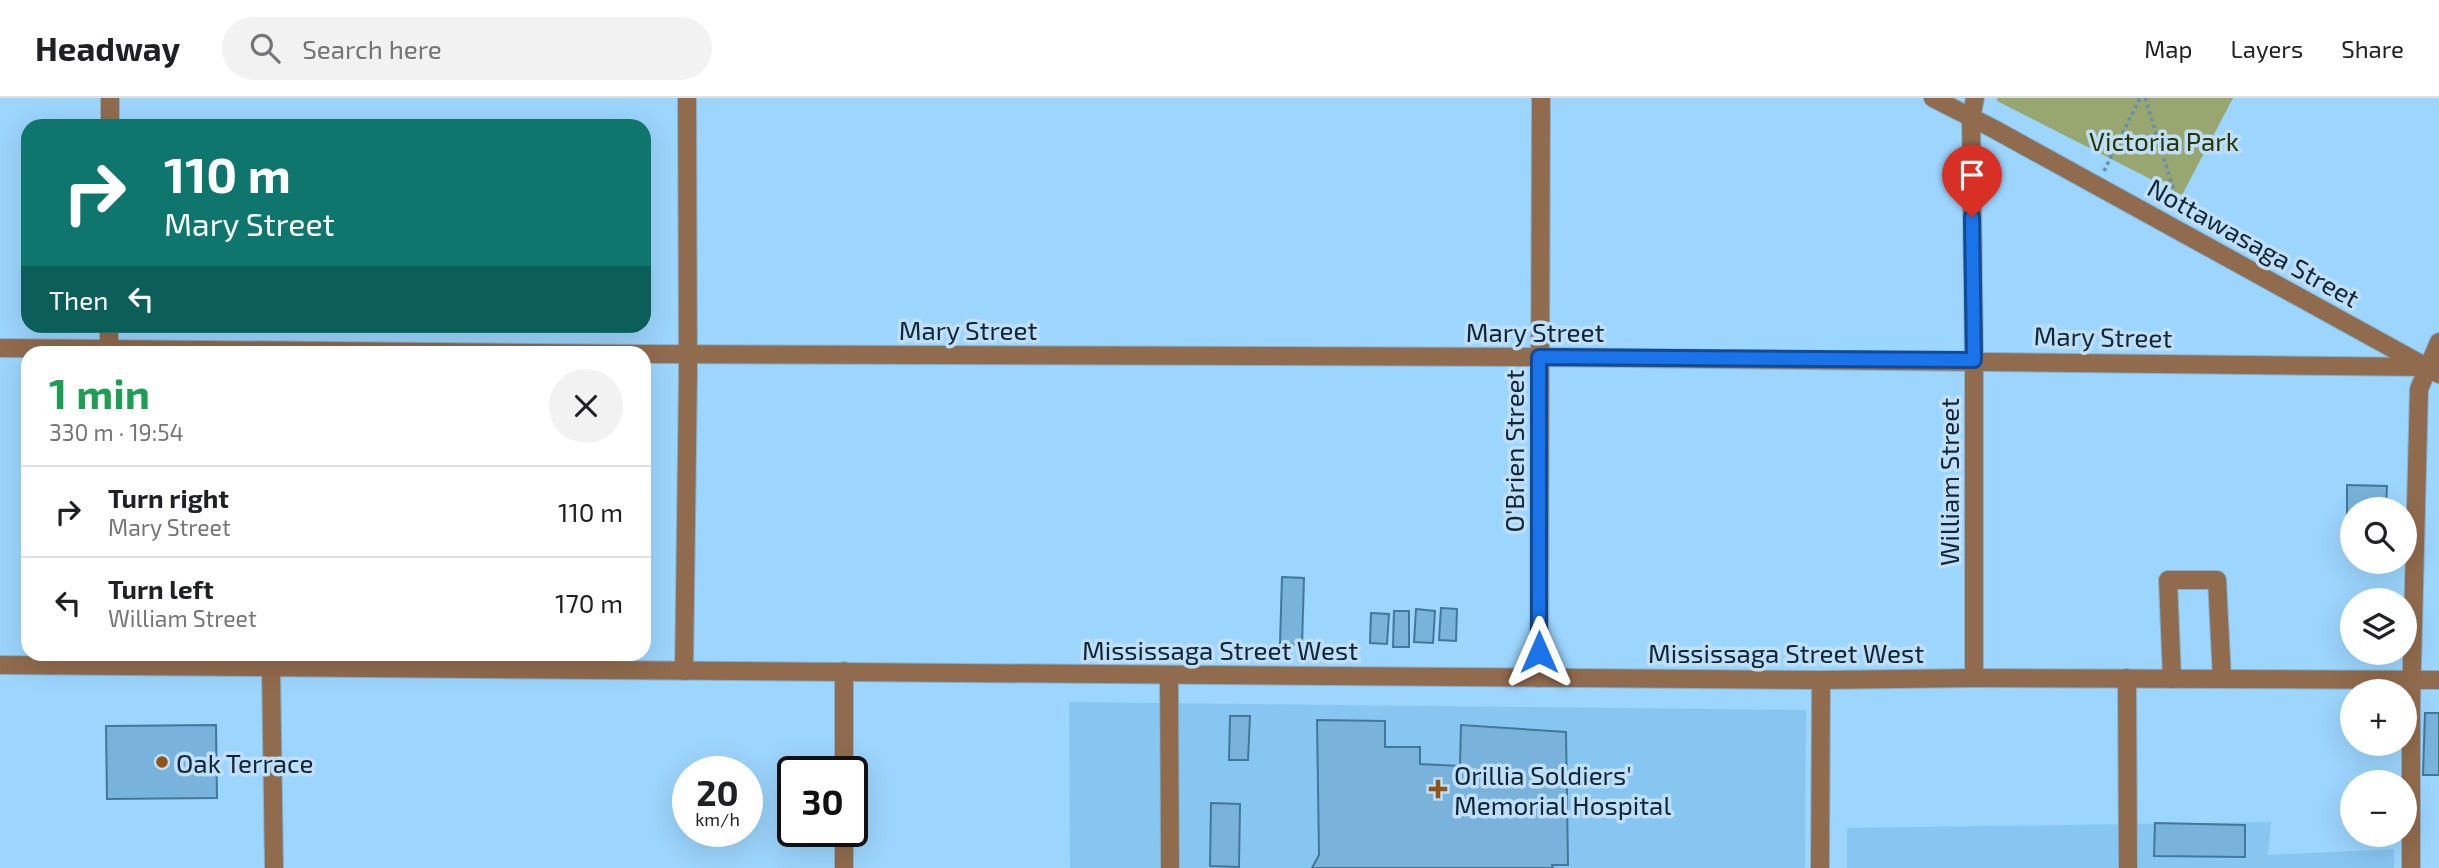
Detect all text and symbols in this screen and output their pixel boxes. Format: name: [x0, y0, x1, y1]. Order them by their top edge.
search box: [222, 17, 712, 80]
text: Headway: [35, 28, 180, 68]
icon: search: [246, 29, 284, 67]
text: Search here: [302, 33, 442, 64]
text: Map: [2144, 34, 2192, 63]
text: Layers: [2230, 34, 2303, 63]
text: Share: [2341, 34, 2404, 63]
park label: Victoria Park: [2089, 125, 2239, 156]
text: 110 m: [164, 144, 291, 203]
pin: [1942, 145, 2002, 217]
icon: right: [49, 147, 140, 238]
icon: arrive: [1953, 156, 1991, 194]
street label: Nottawasaga Street: [2143, 171, 2365, 313]
text: Mary Street: [164, 204, 335, 242]
icon: left: [122, 280, 160, 318]
text: Then: [49, 284, 108, 315]
street label: Mary Street: [899, 314, 1037, 345]
street label: Mary Street: [1466, 316, 1604, 347]
street label: Mary Street: [2033, 319, 2173, 353]
text: 1 min: [49, 367, 150, 417]
button: close: [549, 369, 623, 443]
street label: O'Brien Street: [1498, 369, 1529, 532]
street label: William Street: [1933, 398, 1964, 566]
text: 330 m · 19:54: [49, 418, 184, 446]
text: Turn right: [108, 482, 229, 513]
icon: right: [49, 493, 87, 531]
text: 110 m: [558, 496, 623, 527]
map controls: [2340, 497, 2417, 847]
button: search: [2340, 497, 2417, 574]
text: Mary Street: [108, 513, 231, 541]
text: Turn left: [108, 573, 214, 604]
icon: left: [49, 584, 87, 622]
text: 170 m: [555, 587, 623, 618]
button: layers: [2340, 588, 2417, 665]
text: William Street: [108, 604, 257, 632]
position arrow: [1502, 615, 1576, 689]
street label: Mississaga Street West: [1082, 634, 1358, 665]
street label: Mississaga Street West: [1648, 637, 1924, 668]
button: +: [2340, 679, 2417, 756]
place label: Oak Terrace: [176, 747, 314, 778]
marker: Oak Terrace: [154, 754, 170, 770]
speed limit sign: 30: [777, 756, 868, 847]
place label: Orillia Soldiers' Memorial Hospital: [1454, 759, 1671, 820]
button: −: [2340, 770, 2417, 847]
text: 20: [696, 771, 739, 813]
marker: Orillia Soldiers' Memorial Hospital: [1428, 779, 1448, 799]
text: km/h: [695, 808, 740, 830]

